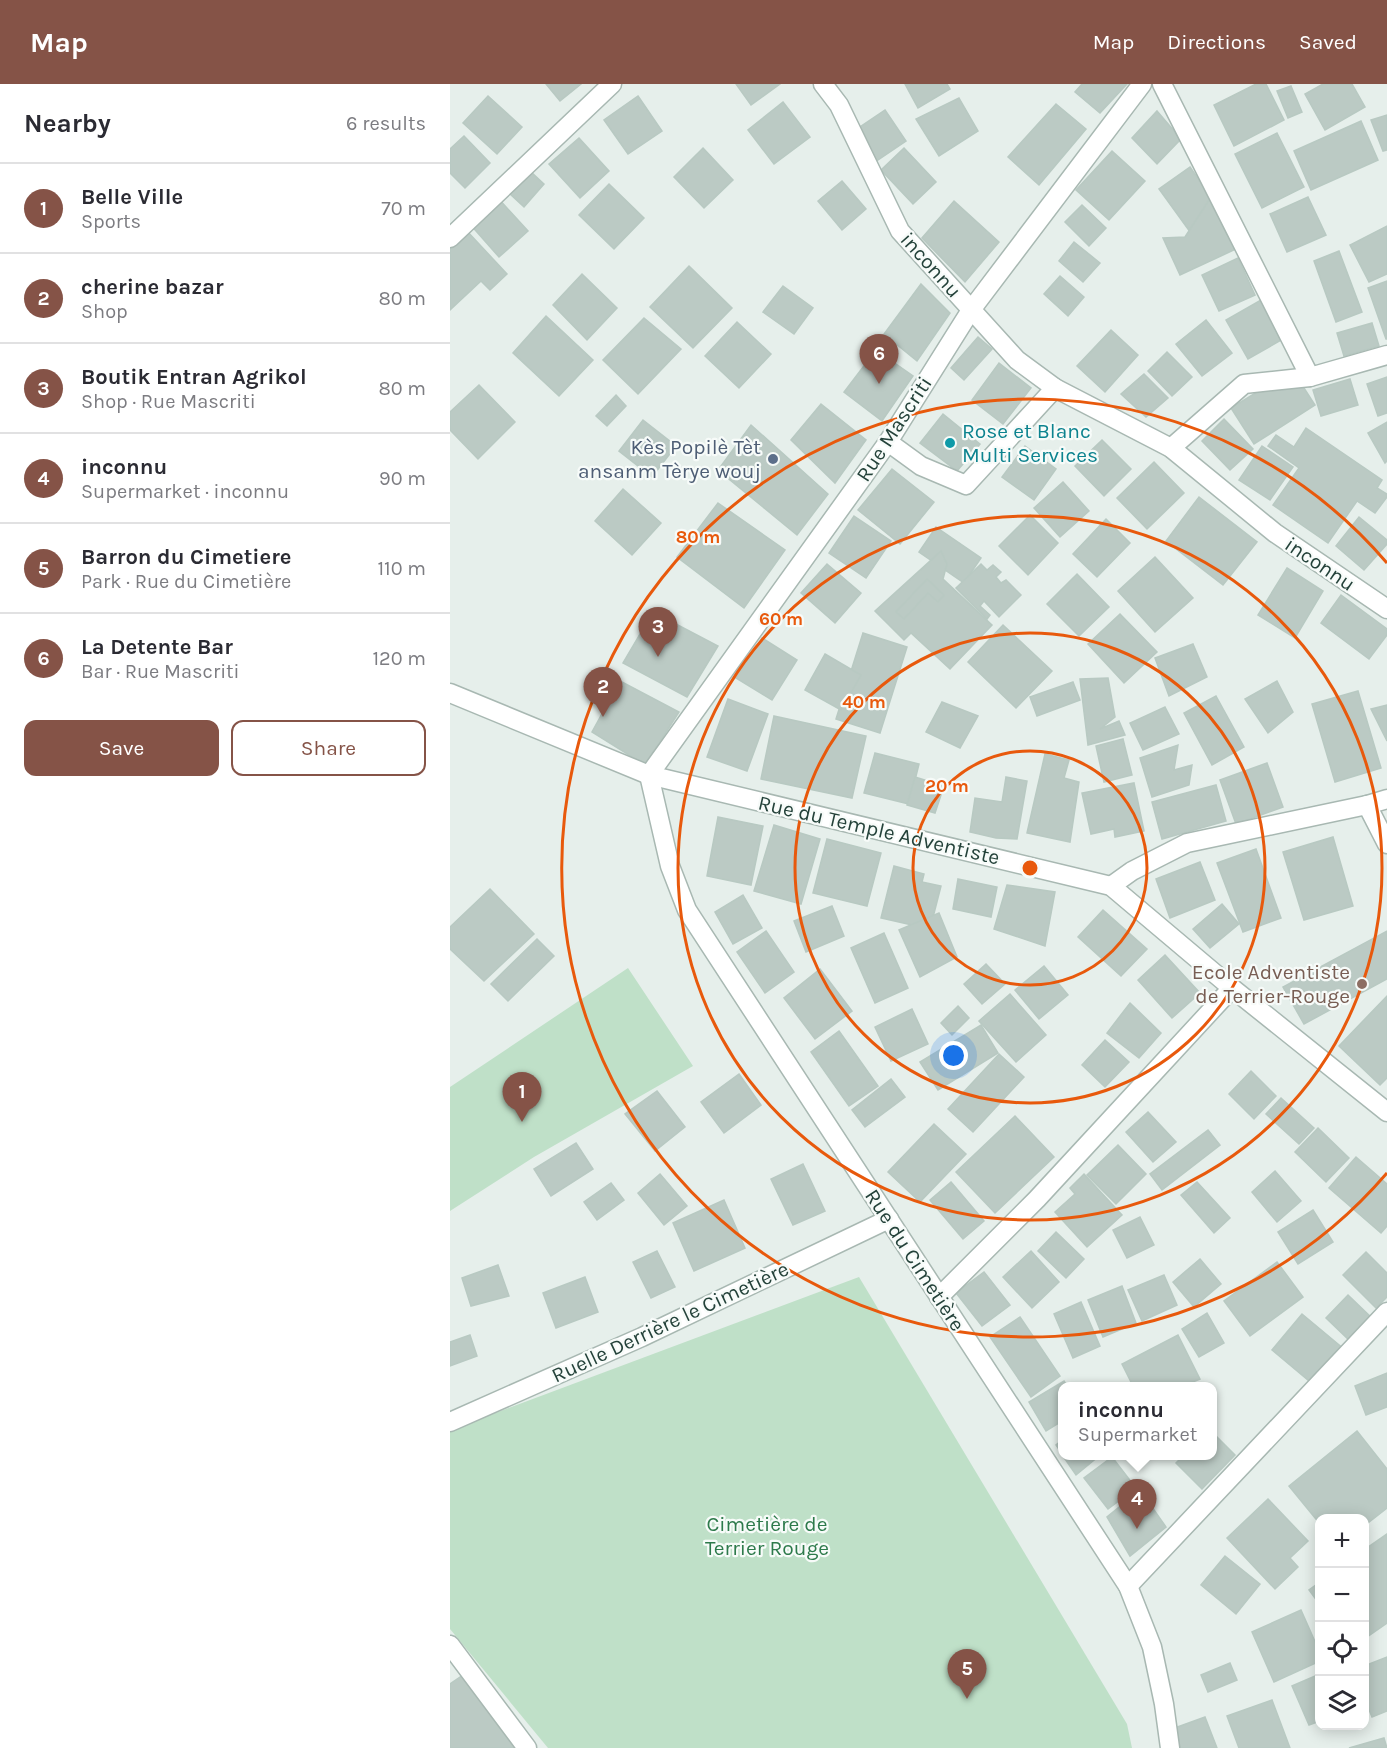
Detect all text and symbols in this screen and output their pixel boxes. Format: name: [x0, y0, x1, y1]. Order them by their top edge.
text: Map: [30, 26, 88, 59]
text: Map: [1093, 30, 1134, 54]
text: Directions: [1167, 30, 1266, 54]
text: Saved: [1299, 30, 1357, 54]
text: Nearby: [24, 108, 111, 139]
text: 6 results: [346, 112, 426, 135]
text: Belle Ville: [81, 184, 183, 210]
text: 1: [40, 197, 47, 220]
text: 70 m: [381, 197, 426, 220]
text: Sports: [81, 210, 141, 233]
street label: inconnu: [896, 228, 966, 302]
text: cherine bazar: [81, 274, 224, 300]
text: 2: [37, 287, 50, 310]
text: 80 m: [378, 287, 426, 310]
text: Shop: [81, 300, 128, 323]
pin: 6: [860, 334, 898, 384]
text: Boutik Entran Agrikol: [81, 364, 307, 390]
street label: Rue Mascriti: [851, 372, 937, 486]
text: 3: [37, 377, 50, 400]
text: 80 m: [378, 377, 426, 400]
text: Shop · Rue Mascriti: [81, 390, 256, 413]
place label: Rose et Blanc Multi Services: [962, 419, 1098, 467]
place label: Kès Popilè Tèt ansanm Tèrye wouj: [578, 435, 761, 483]
marker: Rose et Blanc Multi Services: [943, 436, 957, 450]
marker: Kès Popilè Tèt ansanm Tèrye wouj: [766, 452, 780, 466]
text: inconnu: [81, 454, 167, 480]
text: 4: [38, 467, 49, 490]
text: 90 m: [379, 467, 426, 490]
text: Supermarket · inconnu: [81, 480, 289, 503]
text: 80 m: [676, 526, 720, 548]
street label: inconnu: [1280, 532, 1360, 596]
text: Barron du Cimetiere: [81, 544, 292, 570]
text: 5: [38, 557, 49, 580]
text: 110 m: [377, 557, 426, 580]
text: Park · Rue du Cimetière: [81, 570, 291, 593]
pin: 3: [638, 608, 678, 657]
text: 60 m: [759, 608, 803, 630]
text: La Detente Bar: [81, 634, 233, 660]
text: 6: [37, 647, 50, 670]
text: 120 m: [372, 647, 426, 670]
text: Bar · Rue Mascriti: [81, 660, 240, 683]
pin: 2: [584, 668, 622, 717]
text: 40 m: [842, 691, 886, 713]
button: Save: [24, 720, 219, 776]
button: Share: [231, 720, 426, 776]
text: 20 m: [925, 775, 969, 797]
street label: Rue du Temple Adventiste: [756, 791, 1002, 869]
centre of rings: [1020, 858, 1040, 878]
place label: Ecole Adventiste de Terrier-Rouge: [1192, 960, 1350, 1008]
marker: Ecole Adventiste de Terrier-Rouge: [1355, 977, 1369, 991]
your location: [939, 1041, 968, 1070]
pin: 1: [502, 1072, 542, 1122]
street label: Rue du Cimetière: [860, 1185, 970, 1335]
street label: Ruelle Derrière le Cimetière: [548, 1256, 792, 1388]
popup: [1058, 1382, 1217, 1460]
text: inconnu: [1078, 1397, 1164, 1423]
text: Supermarket: [1078, 1423, 1197, 1446]
pin: 4: [1118, 1480, 1156, 1529]
park label: Cimetière de Terrier Rouge: [705, 1512, 829, 1560]
map controls: [1315, 1514, 1369, 1730]
button: +: [1315, 1514, 1369, 1568]
button: −: [1315, 1568, 1369, 1622]
button: locate: [1315, 1622, 1369, 1676]
pin: 5: [948, 1650, 986, 1699]
button: layers: [1315, 1676, 1369, 1730]

